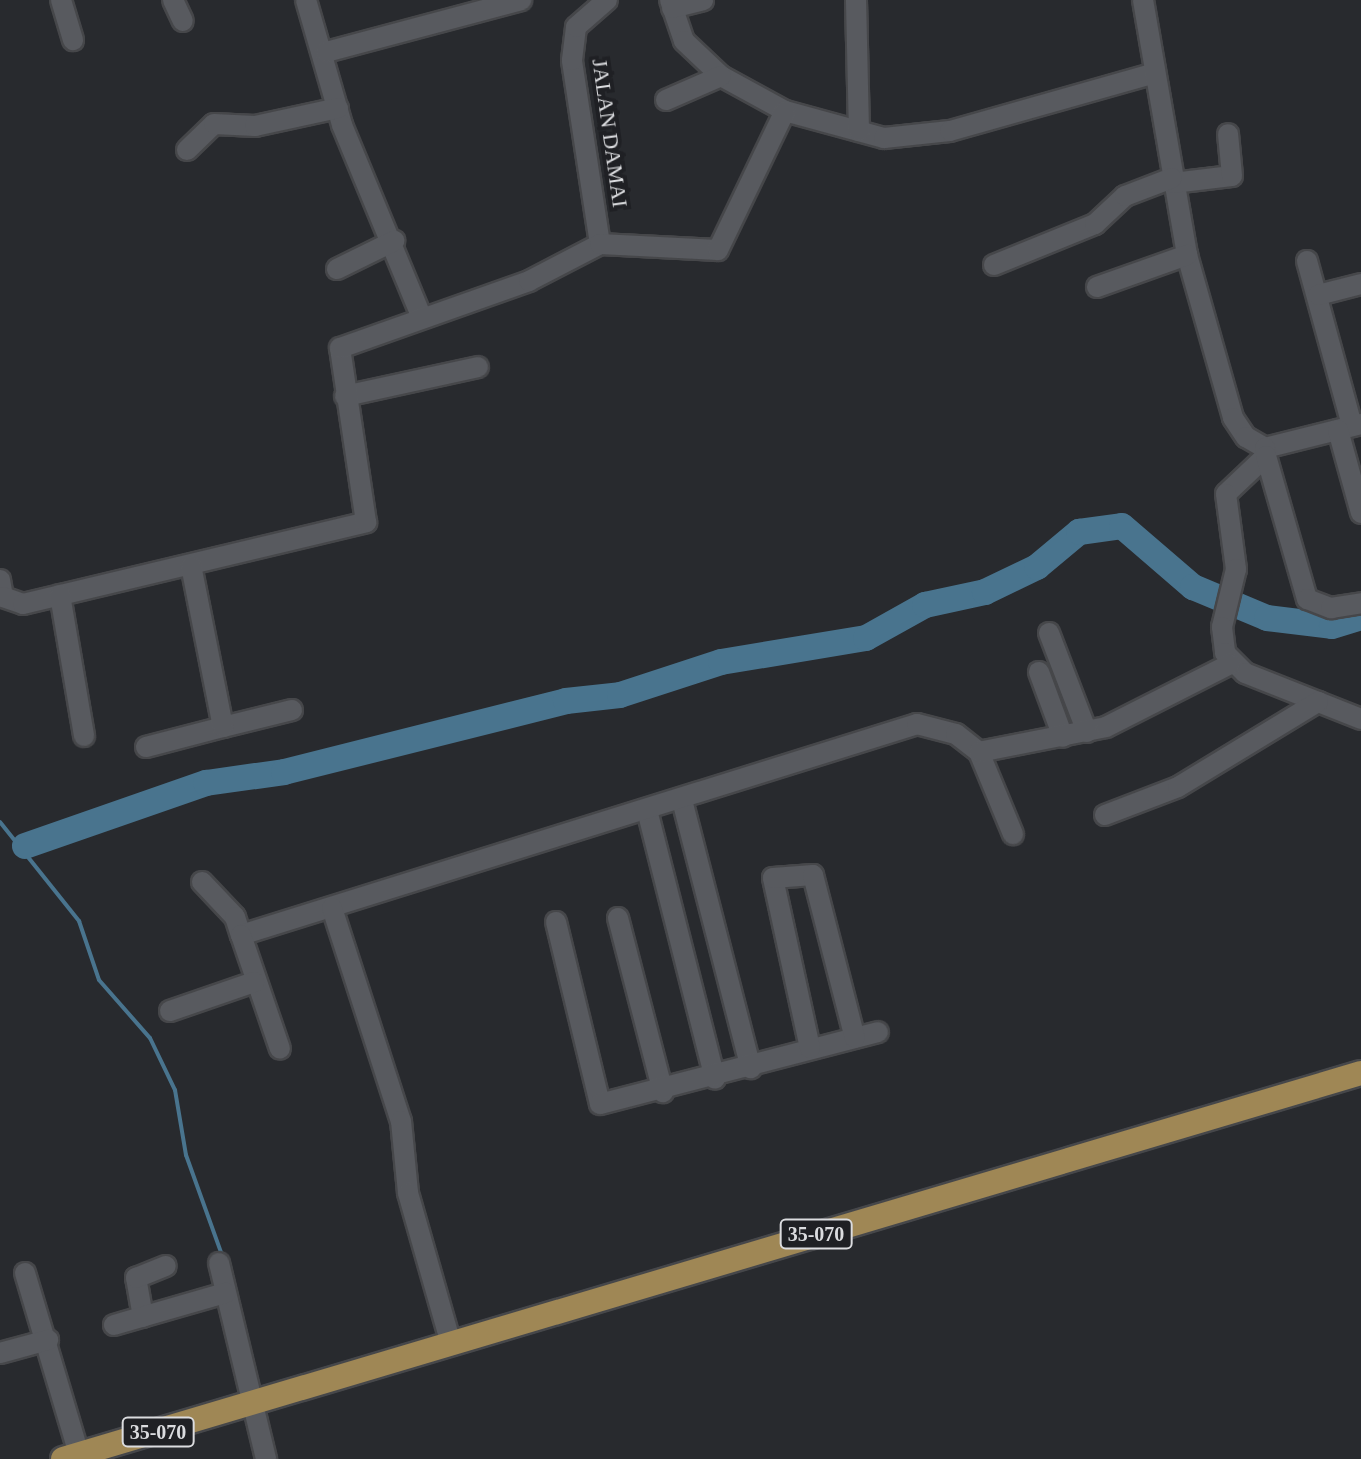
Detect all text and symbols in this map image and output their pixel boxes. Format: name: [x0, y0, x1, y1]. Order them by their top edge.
street label: JALAN DAMAI: [587, 57, 633, 209]
road number: 35-070: [778, 1218, 854, 1250]
road number: 35-070: [120, 1416, 196, 1448]

